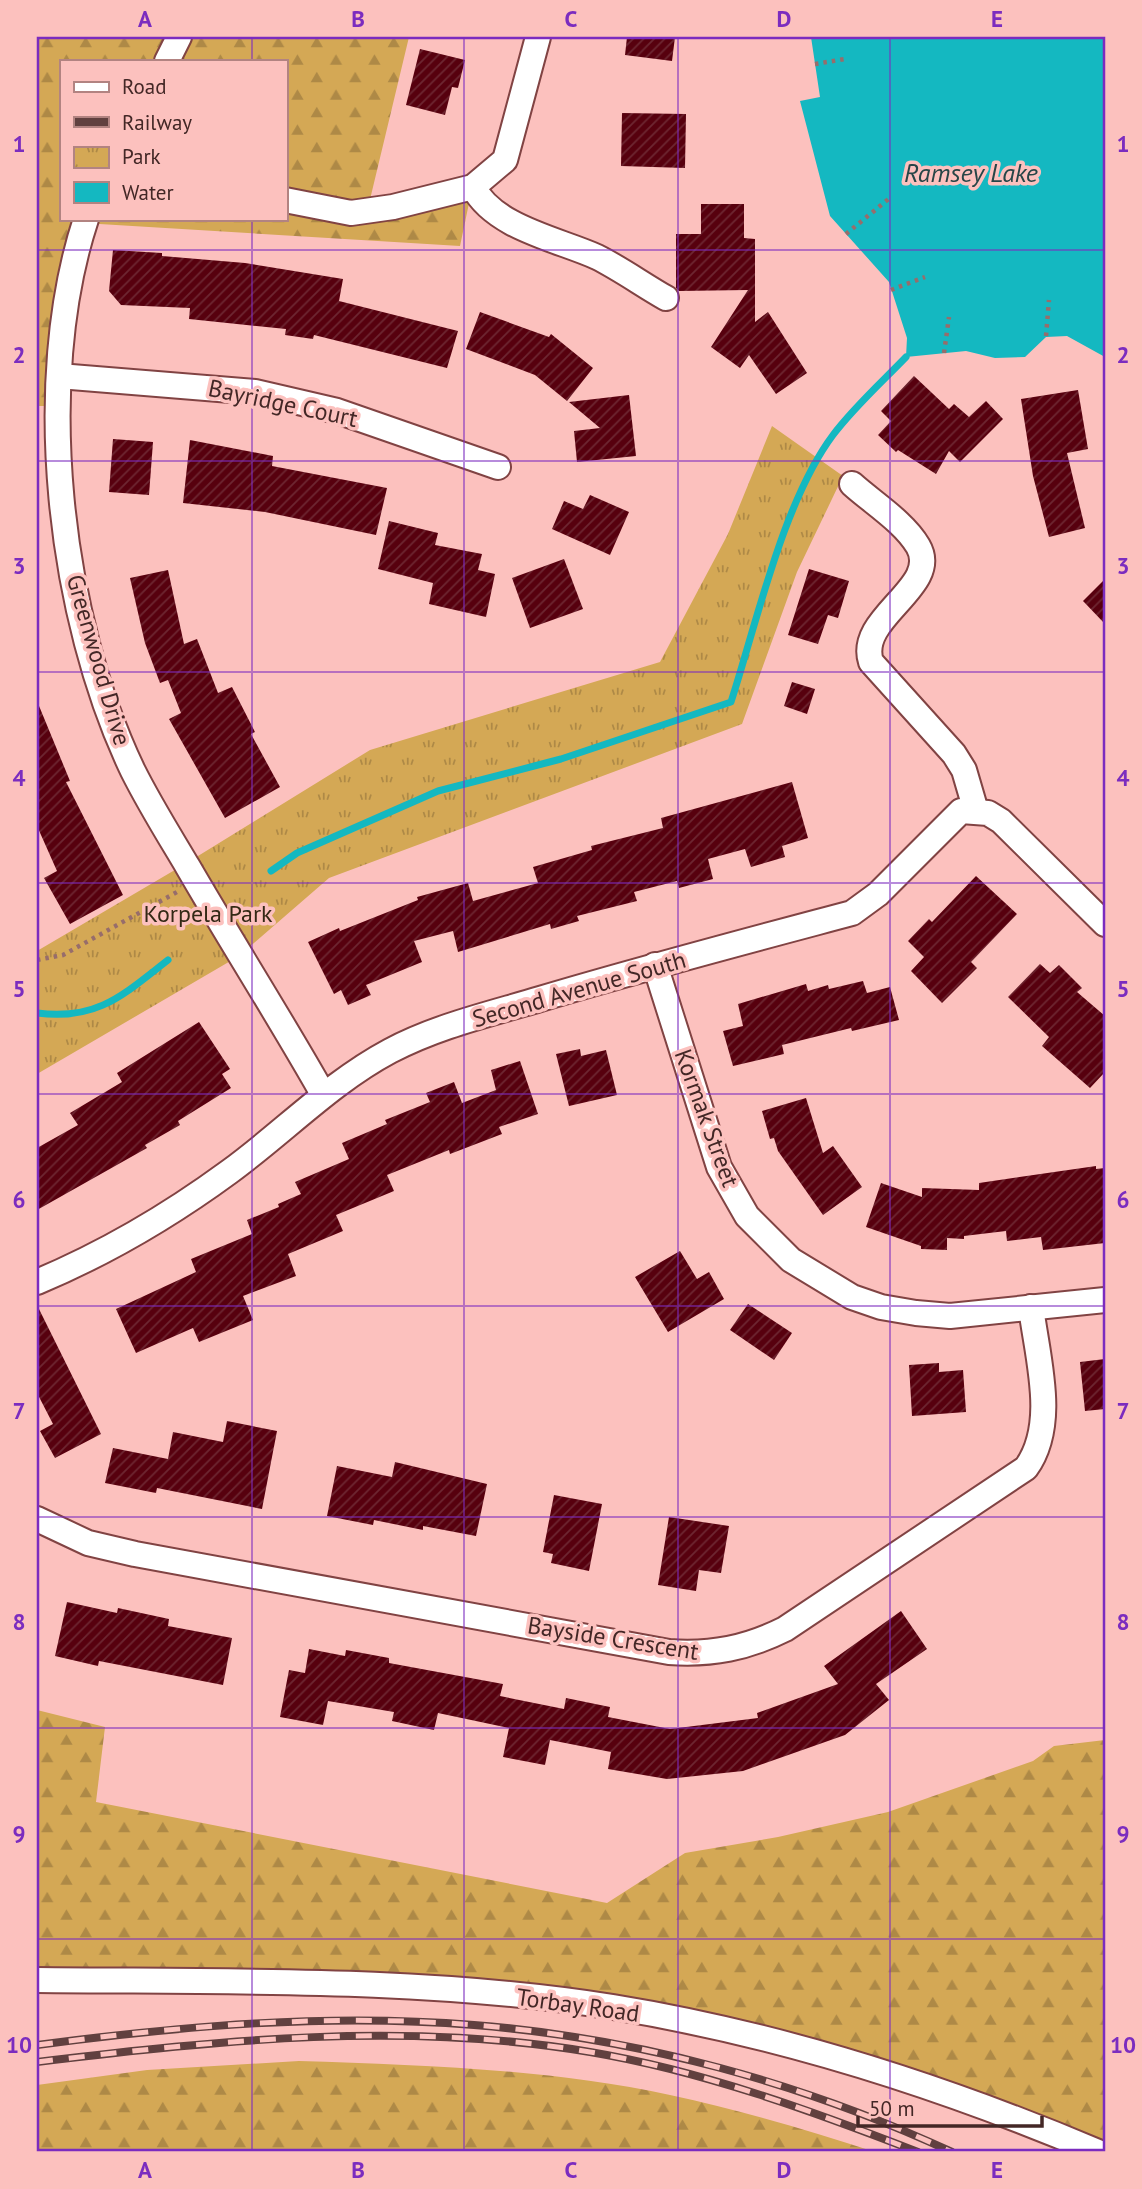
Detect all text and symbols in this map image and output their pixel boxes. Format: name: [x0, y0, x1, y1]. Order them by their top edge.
text: A: [138, 4, 152, 33]
text: B: [351, 4, 365, 33]
text: C: [565, 4, 578, 33]
text: D: [777, 4, 791, 33]
text: E: [991, 4, 1003, 33]
legend: [60, 60, 287, 220]
text: Road: [122, 73, 166, 100]
text: Railway: [122, 109, 192, 136]
text: 1: [12, 129, 26, 158]
text: 1: [1116, 129, 1130, 158]
text: Park: [122, 143, 161, 170]
water label: Ramsey Lake: [904, 156, 1038, 189]
text: Water: [122, 179, 174, 206]
text: 2: [12, 340, 26, 369]
text: 2: [1116, 340, 1130, 369]
street label: Bayridge Court: [206, 372, 360, 434]
text: 3: [12, 551, 26, 580]
text: 3: [1116, 551, 1130, 580]
street label: Greenwood Drive: [60, 571, 138, 749]
text: 4: [12, 763, 26, 792]
text: 4: [1116, 763, 1130, 792]
park label: Korpela Park: [143, 898, 273, 929]
street label: Second Avenue South: [469, 944, 689, 1034]
text: 5: [12, 974, 26, 1003]
text: 5: [1116, 974, 1130, 1003]
street label: Kormak Street: [668, 1045, 746, 1191]
text: 6: [12, 1185, 26, 1214]
text: 6: [1116, 1185, 1130, 1214]
text: 7: [12, 1396, 26, 1425]
text: 7: [1116, 1396, 1130, 1425]
text: 8: [12, 1607, 26, 1636]
text: 8: [1116, 1607, 1130, 1636]
street label: Bayside Crescent: [525, 1609, 701, 1667]
text: 9: [12, 1819, 26, 1848]
text: 9: [1116, 1819, 1130, 1848]
street label: Torbay Road: [515, 1981, 641, 2029]
text: 10: [6, 2030, 32, 2059]
text: 10: [1110, 2030, 1136, 2059]
scale bar: [858, 2084, 1042, 2128]
text: 50 m: [869, 2095, 915, 2122]
text: A: [138, 2155, 152, 2184]
text: B: [351, 2155, 365, 2184]
text: C: [565, 2155, 578, 2184]
text: D: [777, 2155, 791, 2184]
text: E: [991, 2155, 1003, 2184]

